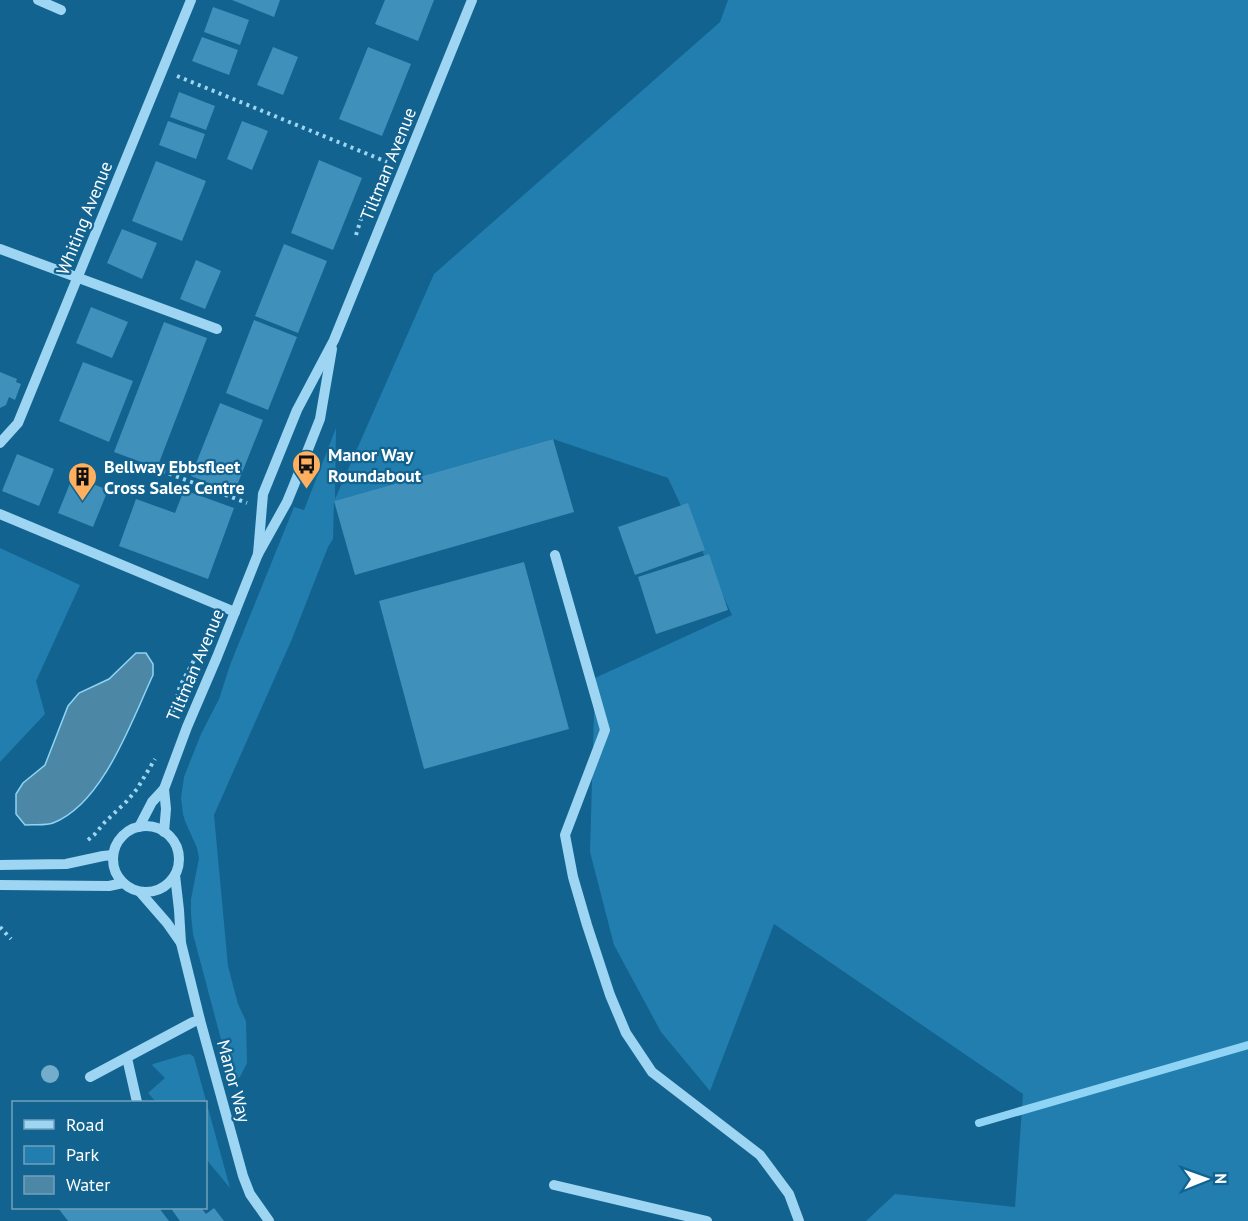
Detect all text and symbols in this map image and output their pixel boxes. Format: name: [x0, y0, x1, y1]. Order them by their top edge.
street label: Tiltman Avenue: [355, 104, 421, 224]
street label: Whiting Avenue: [51, 158, 117, 278]
place label: Manor Way Roundabout: [328, 443, 422, 487]
bus stop icon: Manor Way Roundabout: [291, 448, 323, 490]
place label: Bellway Ebbsfleet Cross Sales Centre: [104, 455, 245, 499]
building icon: Bellway Ebbsfleet Cross Sales Centre: [67, 460, 99, 502]
street label: Tiltman Avenue: [161, 605, 229, 725]
street label: Manor Way: [212, 1037, 256, 1125]
legend: [12, 1101, 207, 1209]
text: Road: [66, 1113, 104, 1136]
text: Park: [66, 1143, 99, 1166]
north arrow: [1176, 1149, 1236, 1209]
text: Water: [66, 1173, 110, 1196]
text: N: [1211, 1173, 1231, 1184]

